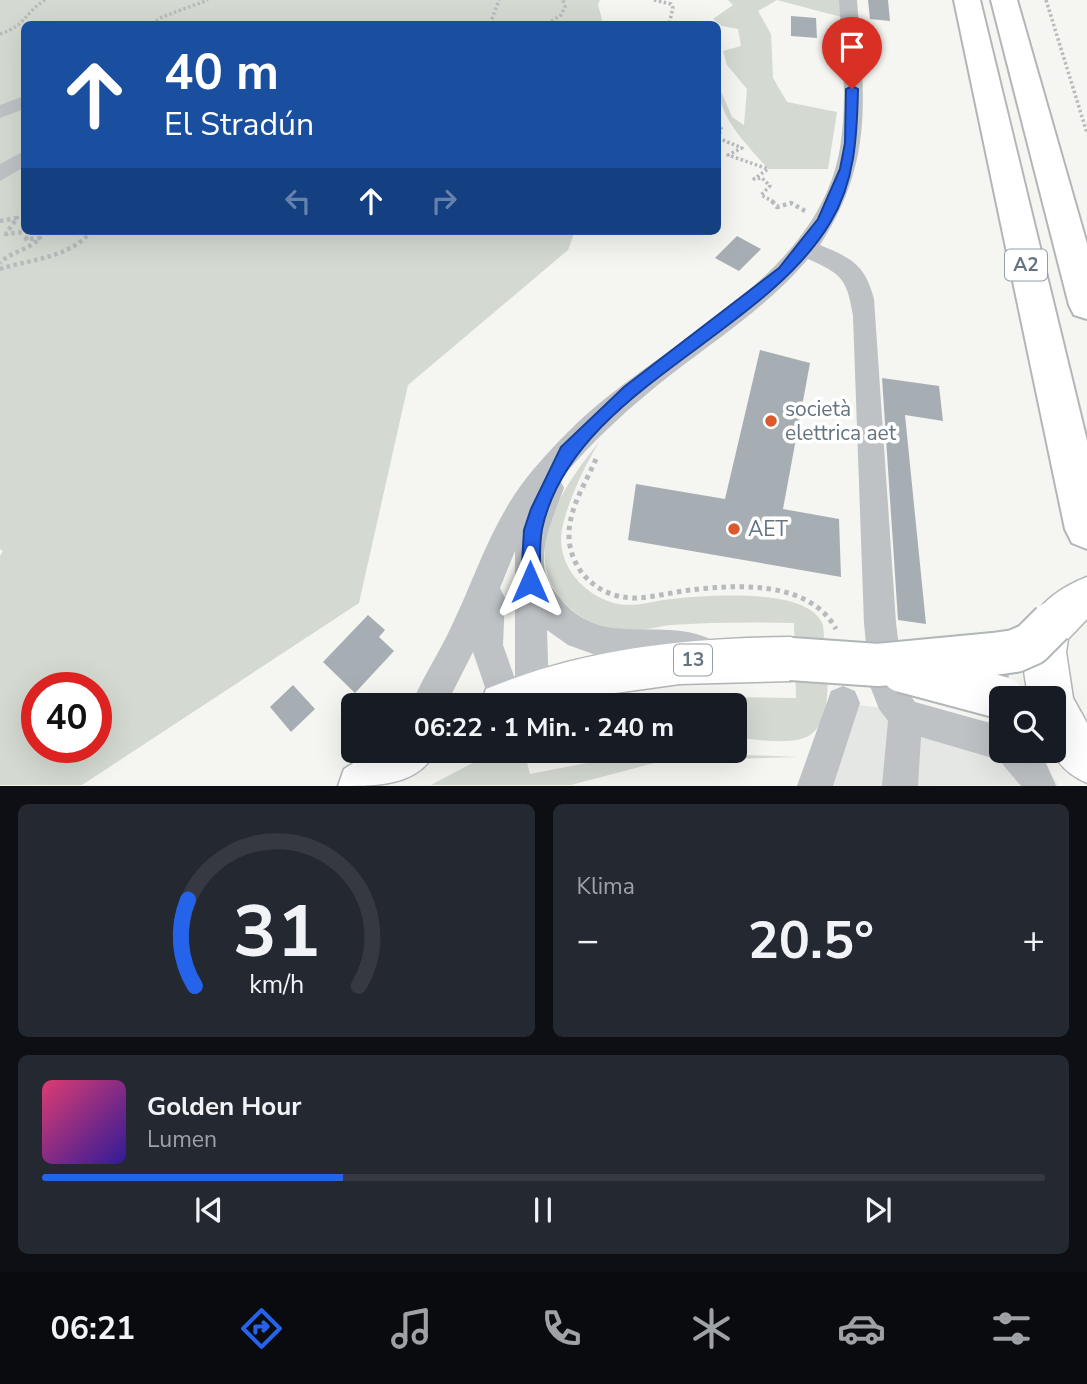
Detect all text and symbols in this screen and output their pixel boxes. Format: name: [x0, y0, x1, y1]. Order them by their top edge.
pin: [822, 17, 882, 89]
icon: arrive: [833, 28, 871, 66]
text: 40 m: [164, 39, 279, 106]
icon: ahead: [49, 49, 140, 140]
text: El Stradún: [164, 103, 314, 146]
icon: left: [279, 182, 317, 220]
icon: ahead: [352, 182, 390, 220]
icon: right: [425, 182, 463, 220]
road number: A2: [1005, 249, 1047, 280]
place label: società elettrica aet: [785, 395, 897, 447]
marker: società elettrica aet: [763, 413, 779, 429]
place label: AET: [748, 515, 788, 543]
marker: AET: [726, 521, 742, 537]
position arrow: [493, 545, 567, 619]
road number: 13: [674, 645, 712, 676]
speed limit sign: 40: [21, 672, 112, 763]
map controls: [989, 686, 1066, 763]
button: search: [989, 686, 1066, 763]
text: 06:22 · 1 Min. · 240 m: [414, 710, 674, 745]
text: Klima: [577, 871, 635, 902]
text: 31: [233, 883, 320, 983]
text: 20.5°: [748, 905, 874, 976]
text: −: [577, 915, 599, 966]
text: +: [1022, 915, 1045, 966]
text: km/h: [249, 968, 304, 1002]
text: Golden Hour: [147, 1089, 302, 1124]
text: Lumen: [147, 1124, 217, 1155]
icon: previous: [190, 1191, 228, 1229]
icon: pause: [524, 1191, 562, 1229]
icon: next: [859, 1191, 897, 1229]
icon: directions: [237, 1304, 286, 1353]
icon: music: [387, 1304, 436, 1353]
icon: phone: [537, 1304, 586, 1353]
icon: climate: [687, 1304, 736, 1353]
icon: car: [837, 1304, 886, 1353]
icon: filters: [987, 1304, 1036, 1353]
text: 06:21: [51, 1307, 135, 1350]

